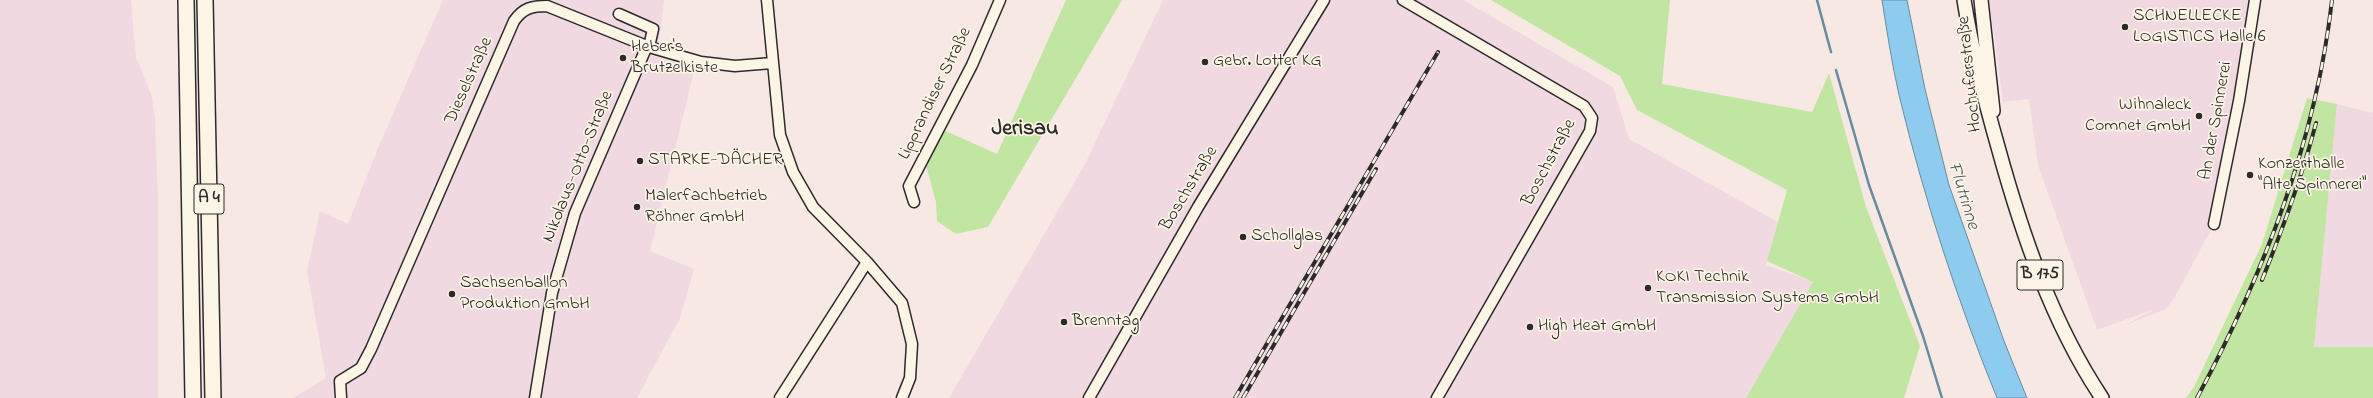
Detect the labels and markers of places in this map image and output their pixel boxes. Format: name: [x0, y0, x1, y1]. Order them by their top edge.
place label: SCHNELLECKE LOGISTICS Halle 6: [2133, 6, 2266, 48]
marker: SCHNELLECKE LOGISTICS Halle 6: [2120, 22, 2130, 32]
place label: Heber's Brutzelkiste: [631, 37, 718, 80]
place label: Gebr. Lotter KG: [1213, 51, 1322, 73]
marker: Heber's Brutzelkiste: [618, 53, 628, 63]
marker: Gebr. Lotter KG: [1200, 57, 1210, 67]
place label: Wihnaleck Comnet GmbH: [2085, 95, 2191, 138]
marker: Wihnaleck Comnet GmbH: [2194, 111, 2204, 121]
place label: STARKE-DÄCHER: [648, 150, 783, 172]
place label: Konzerthalle "Alte Spinnerei": [2258, 154, 2366, 196]
marker: STARKE-DÄCHER: [635, 156, 645, 166]
marker: Konzerthalle "Alte Spinnerei": [2245, 170, 2255, 180]
place label: Malerfachbetrieb Röhner GmbH: [645, 186, 767, 228]
marker: Malerfachbetrieb Röhner GmbH: [632, 202, 642, 212]
place label: Schollglas: [1251, 226, 1323, 248]
marker: Schollglas: [1238, 232, 1248, 242]
place label: KOKI Technik Transmission Systems GmbH: [1656, 267, 1879, 310]
place label: Sachsenballon Produktion GmbH: [460, 273, 590, 316]
marker: KOKI Technik Transmission Systems GmbH: [1643, 283, 1653, 293]
marker: Sachsenballon Produktion GmbH: [447, 289, 457, 299]
place label: Brenntag: [1072, 311, 1139, 333]
place label: High Heat GmbH: [1538, 316, 1656, 338]
marker: Brenntag: [1059, 317, 1069, 327]
marker: High Heat GmbH: [1525, 322, 1535, 332]

